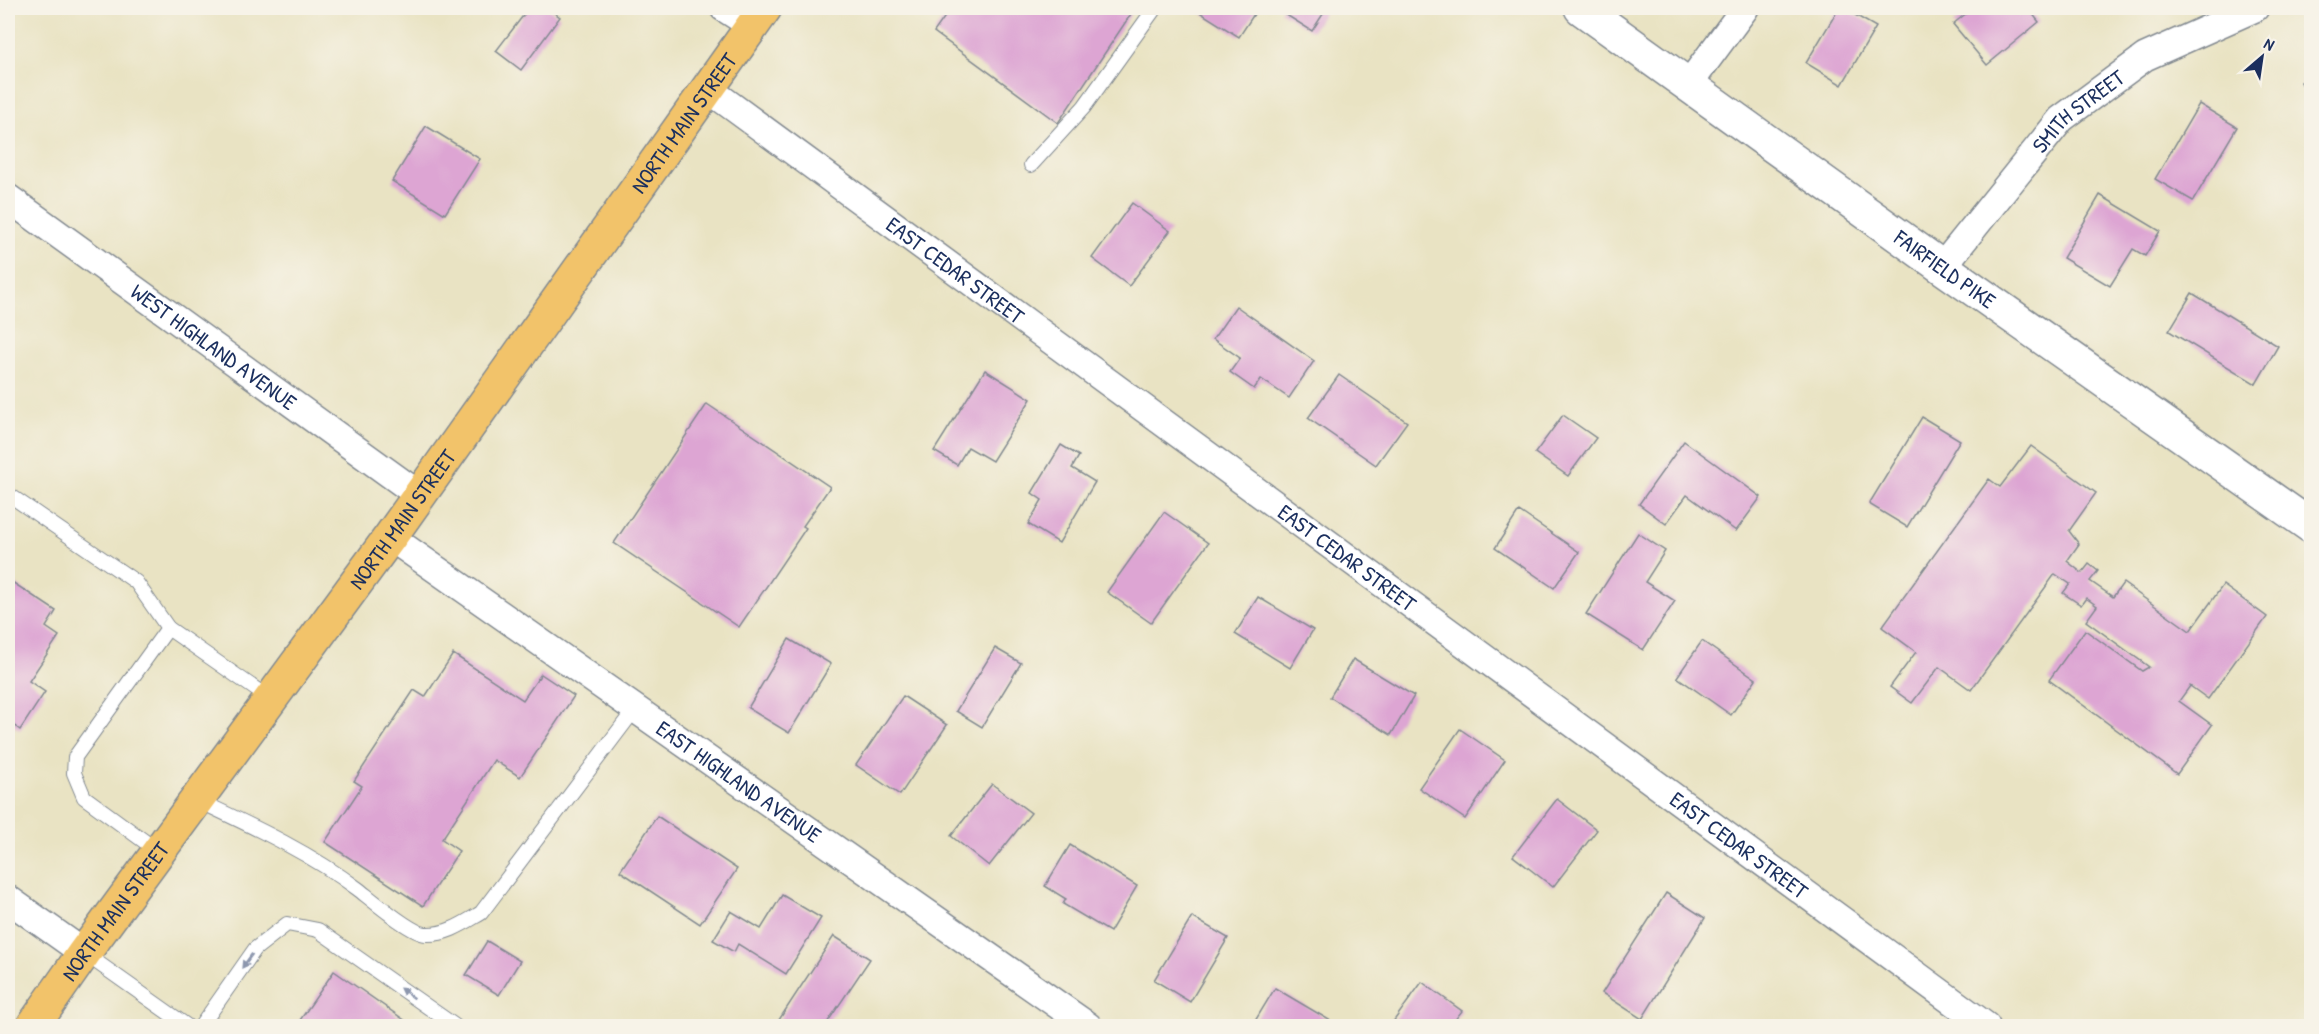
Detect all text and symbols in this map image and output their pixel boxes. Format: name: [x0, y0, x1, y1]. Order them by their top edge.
north arrow: [2232, 27, 2292, 87]
text: N: [2260, 32, 2279, 56]
street label: NORTH MAIN STREET: [623, 46, 744, 199]
street label: SMITH STREET: [2025, 62, 2131, 159]
street label: EAST CEDAR STREET: [880, 210, 1031, 331]
street label: FAIRFIELD PIKE: [1887, 222, 2002, 315]
street label: WEST HIGHLAND AVENUE: [125, 277, 303, 417]
street label: NORTH MAIN STREET: [342, 443, 463, 595]
street label: EAST CEDAR STREET: [1272, 497, 1423, 619]
street label: EAST HIGHLAND AVENUE: [650, 713, 828, 850]
street label: EAST CEDAR STREET: [1664, 784, 1815, 906]
street label: NORTH MAIN STREET: [54, 835, 176, 987]
one-way arrow: [241, 952, 253, 968]
one-way arrow: [399, 987, 415, 999]

